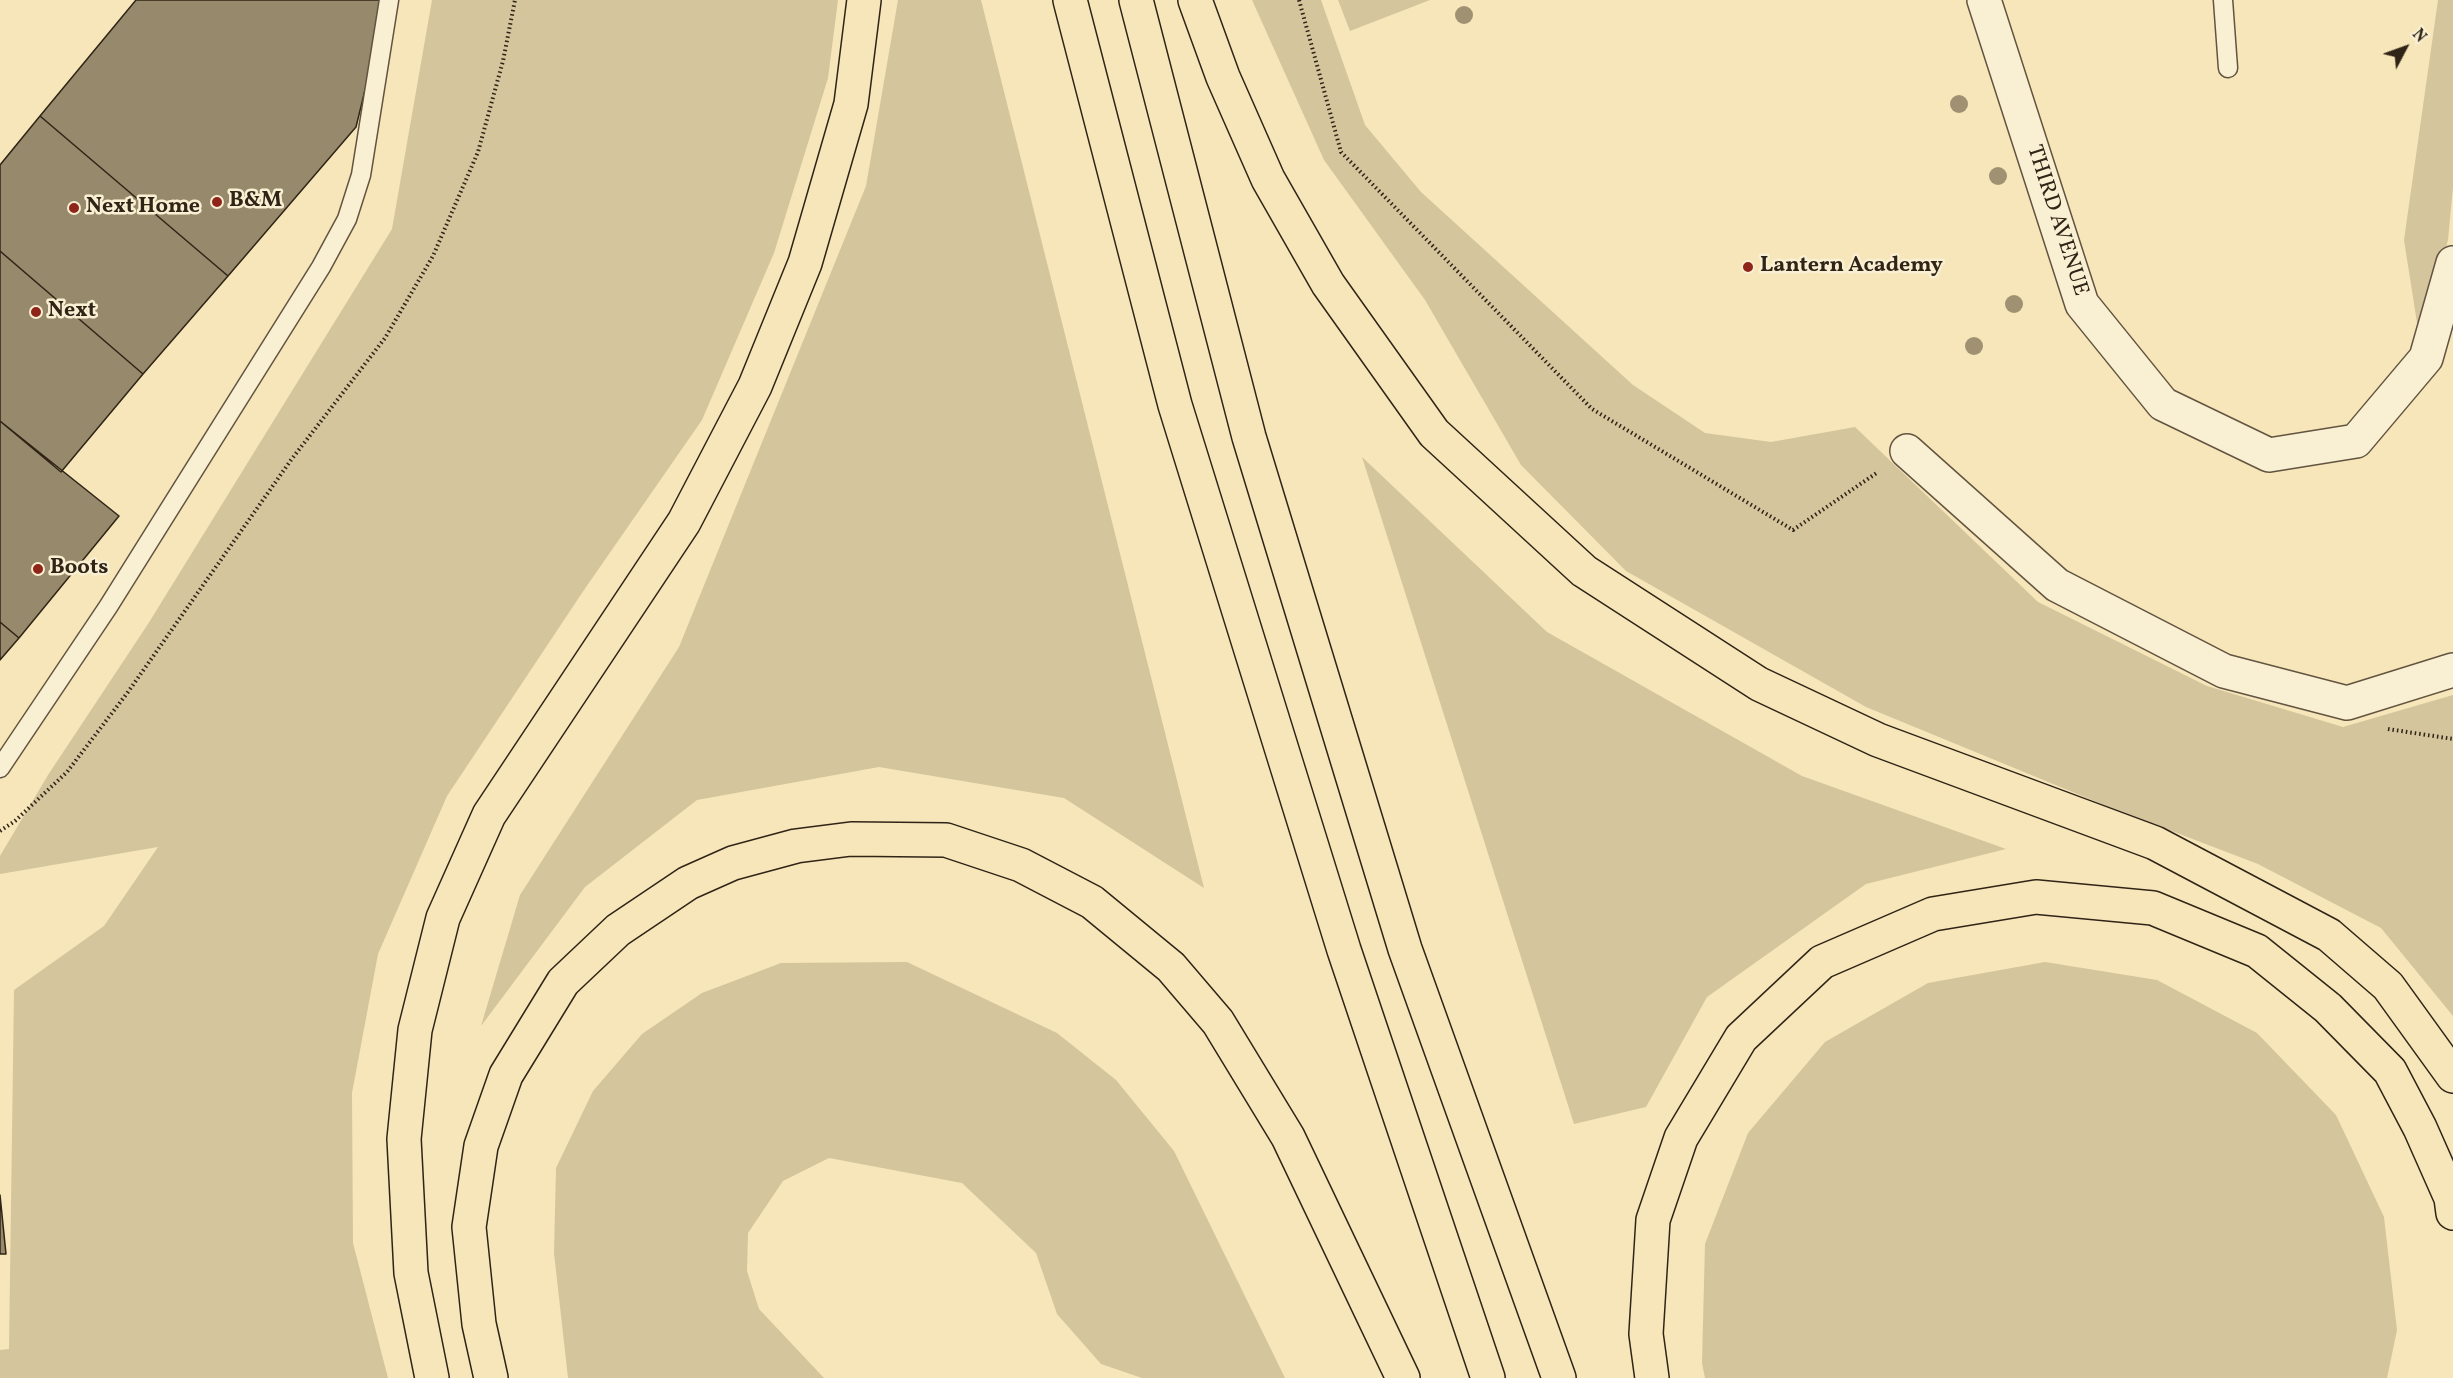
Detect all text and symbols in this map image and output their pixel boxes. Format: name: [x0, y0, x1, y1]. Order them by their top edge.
north arrow: [2375, 18, 2435, 78]
text: N: [2406, 25, 2431, 48]
street label: THIRD AVENUE: [2019, 142, 2093, 300]
place label: B&M: [229, 189, 282, 215]
place label: Next Home: [86, 195, 200, 221]
marker: B&M: [210, 195, 224, 209]
marker: Next Home: [67, 201, 81, 215]
place label: Lantern Academy: [1760, 254, 1943, 280]
marker: Lantern Academy: [1741, 260, 1755, 274]
place label: Next: [48, 299, 96, 325]
marker: Next: [29, 305, 43, 319]
place label: Boots: [50, 556, 108, 582]
marker: Boots: [31, 562, 45, 576]

